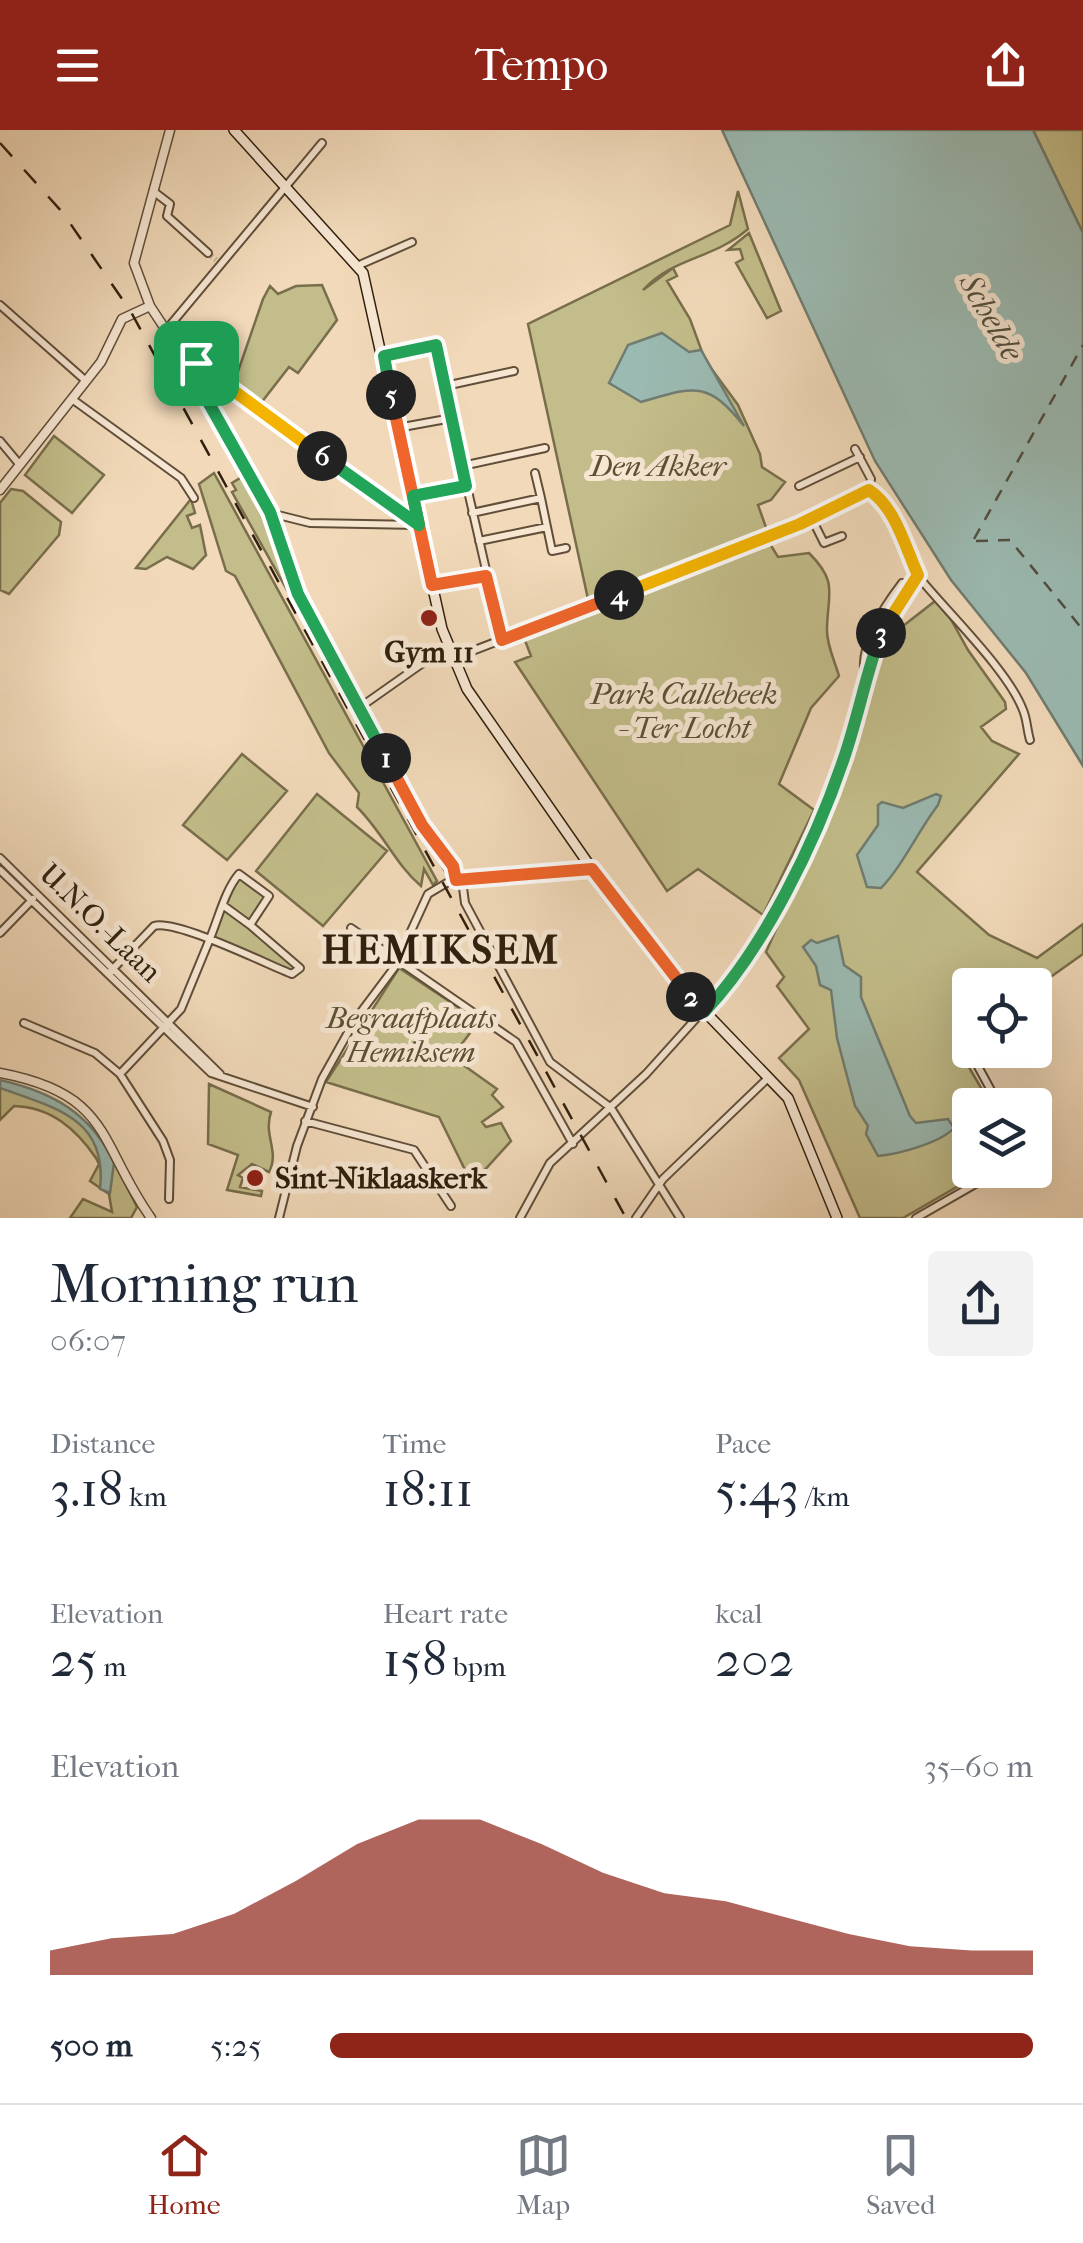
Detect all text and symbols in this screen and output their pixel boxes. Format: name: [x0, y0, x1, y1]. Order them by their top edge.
icon: menu: [50, 38, 105, 93]
icon: share: [978, 38, 1033, 93]
text: Tempo: [475, 39, 608, 92]
water label: Schelde: [951, 266, 1031, 368]
pin: [154, 321, 239, 406]
icon: arrive: [169, 336, 224, 391]
pin: 5: [366, 370, 416, 420]
text: 5: [385, 378, 397, 411]
pin: 6: [297, 431, 347, 481]
text: 6: [314, 439, 330, 472]
park label: Den Akker: [588, 449, 728, 484]
pin: 4: [594, 570, 644, 620]
text: 4: [611, 578, 627, 611]
marker: Gym 11: [418, 607, 440, 629]
pin: 3: [856, 608, 906, 658]
text: 3: [875, 616, 887, 649]
place label: Gym 11: [384, 635, 474, 670]
park label: Park Callebeek - Ter Locht: [589, 677, 777, 746]
pin: 1: [361, 733, 411, 783]
text: 1: [381, 741, 391, 774]
street label: U.N.O.-Laan: [32, 856, 169, 990]
district label: HEMIKSEM: [322, 927, 560, 973]
map controls: [952, 968, 1052, 1188]
button: locate: [952, 968, 1052, 1068]
pin: 2: [666, 972, 716, 1022]
text: 2: [684, 980, 698, 1013]
park label: Begraafplaats Hemiksem: [324, 1001, 496, 1070]
button: layers: [952, 1088, 1052, 1188]
place label: Sint-Niklaaskerk: [275, 1161, 488, 1196]
marker: Sint-Niklaaskerk: [244, 1167, 266, 1189]
button: share: [928, 1251, 1033, 1356]
text: Morning run: [50, 1252, 358, 1316]
text: 06:07: [50, 1322, 126, 1359]
text: Distance: [50, 1427, 155, 1460]
text: Time: [383, 1427, 446, 1460]
text: Pace: [715, 1427, 771, 1460]
text: 3.18: [50, 1460, 123, 1519]
text: 18:11: [383, 1460, 473, 1519]
text: 5:43: [715, 1460, 799, 1519]
text: km: [123, 1480, 167, 1513]
text: /km: [799, 1480, 850, 1513]
text: Elevation: [50, 1597, 163, 1630]
text: Heart rate: [383, 1597, 508, 1630]
text: kcal: [715, 1597, 762, 1630]
text: 25: [50, 1630, 97, 1689]
text: 158: [383, 1630, 447, 1689]
text: 202: [715, 1630, 794, 1689]
text: m: [97, 1650, 127, 1683]
text: bpm: [447, 1650, 506, 1683]
text: Elevation: [50, 1748, 179, 1785]
text: 35–60 m: [924, 1748, 1033, 1785]
text: 500 m: [50, 2027, 133, 2064]
text: 5:25: [210, 2027, 262, 2064]
tab: Home: [148, 2128, 220, 2221]
tab: Map: [516, 2128, 571, 2221]
tab: Saved: [866, 2128, 935, 2221]

